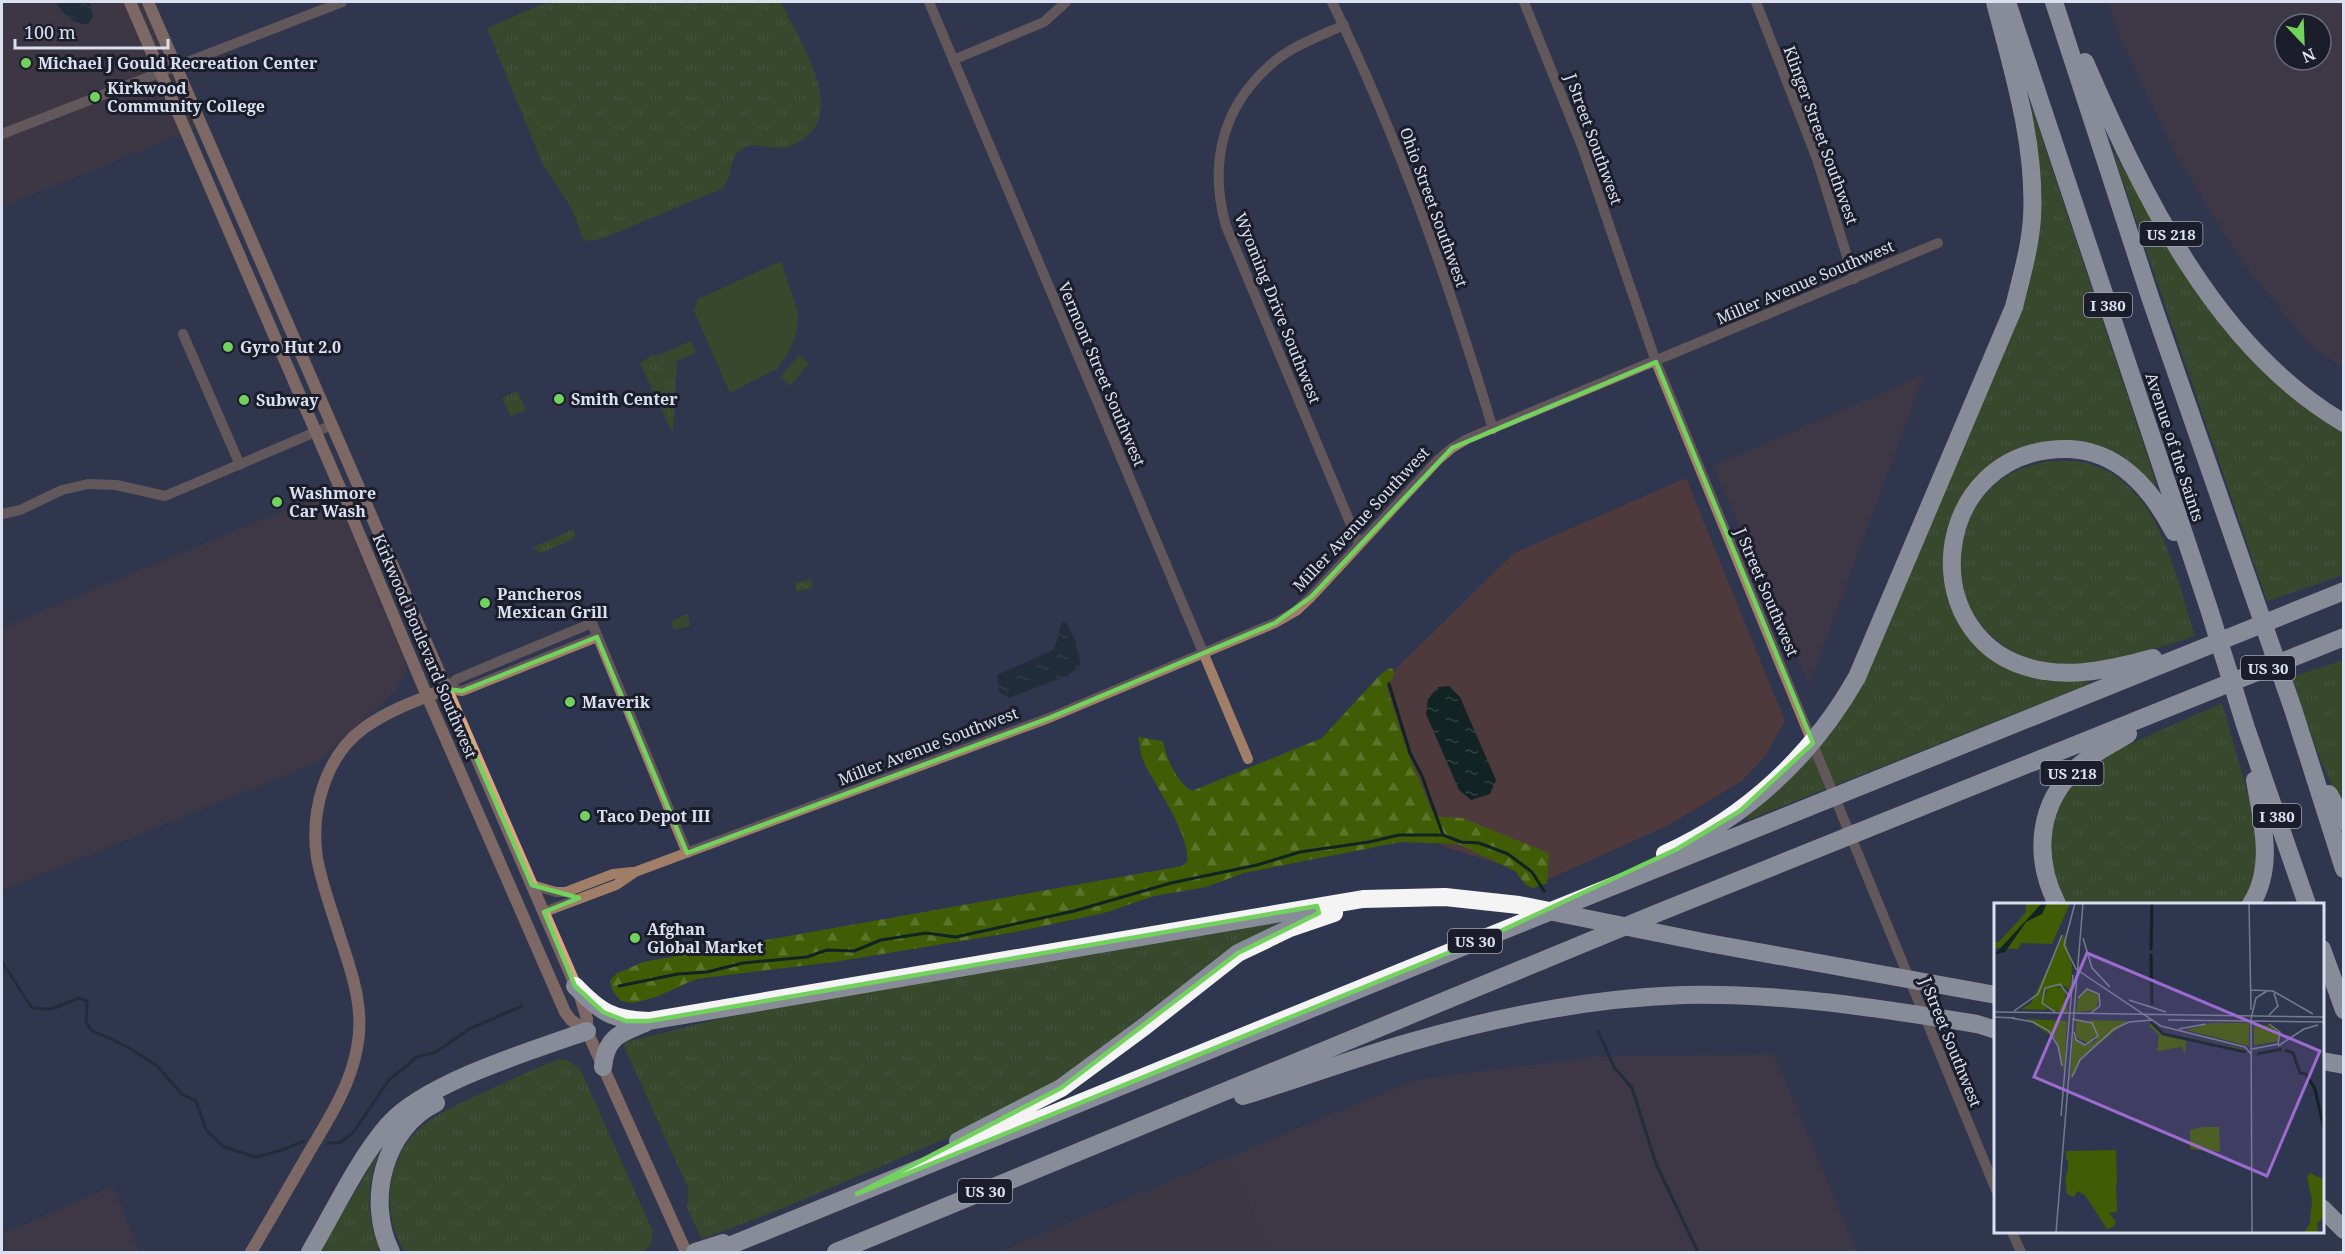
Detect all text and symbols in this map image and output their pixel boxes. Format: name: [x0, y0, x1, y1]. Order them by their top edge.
scale bar: [15, 12, 168, 50]
north arrow: [2273, 12, 2333, 72]
text: 100 m: [24, 20, 76, 44]
street label: Klinger Street Southwest: [1778, 43, 1864, 228]
text: N: [2298, 43, 2319, 69]
place label: Michael J Gould Recreation Center: [38, 52, 318, 74]
marker: Michael J Gould Recreation Center: [19, 56, 33, 70]
street label: J Street Southwest: [1560, 70, 1628, 208]
place label: Kirkwood Community College: [107, 77, 265, 117]
marker: Kirkwood Community College: [88, 90, 102, 104]
street label: Ohio Street Southwest: [1395, 124, 1473, 290]
street label: Wyoming Drive Southwest: [1230, 209, 1326, 407]
road number: US 218: [2140, 222, 2202, 246]
street label: Miller Avenue Southwest: [1713, 234, 1897, 329]
street label: Vermont Street Southwest: [1053, 278, 1151, 470]
road number: I 380: [2084, 293, 2132, 317]
place label: Gyro Hut 2.0: [240, 336, 341, 358]
marker: Gyro Hut 2.0: [221, 340, 235, 354]
street label: Avenue of the Saints: [2141, 370, 2209, 524]
place label: Smith Center: [571, 388, 678, 410]
place label: Subway: [256, 389, 319, 411]
marker: Smith Center: [552, 392, 566, 406]
marker: Subway: [237, 393, 251, 407]
street label: Miller Avenue Southwest: [1288, 441, 1434, 596]
place label: Washmore Car Wash: [289, 482, 376, 522]
marker: Washmore Car Wash: [270, 495, 284, 509]
street label: J Street Southwest: [1730, 523, 1804, 660]
street label: Kirkwood Boulevard Southwest: [368, 530, 482, 762]
place label: Pancheros Mexican Grill: [497, 583, 608, 623]
marker: Pancheros Mexican Grill: [478, 596, 492, 610]
road number: US 30: [2241, 656, 2295, 680]
place label: Maverik: [582, 691, 651, 713]
marker: Maverik: [563, 695, 577, 709]
street label: Miller Avenue Southwest: [835, 701, 1021, 790]
road number: US 218: [2040, 761, 2104, 785]
road number: I 380: [2253, 804, 2301, 828]
place label: Taco Depot III: [597, 805, 710, 827]
marker: Taco Depot III: [578, 809, 592, 823]
inset map: [1994, 903, 2324, 1233]
place label: Afghan Global Market: [647, 918, 764, 958]
road number: US 30: [1448, 929, 1502, 953]
marker: Afghan Global Market: [628, 931, 642, 945]
street label: J Street Southwest: [1915, 973, 1987, 1110]
road number: US 30: [958, 1179, 1012, 1203]

